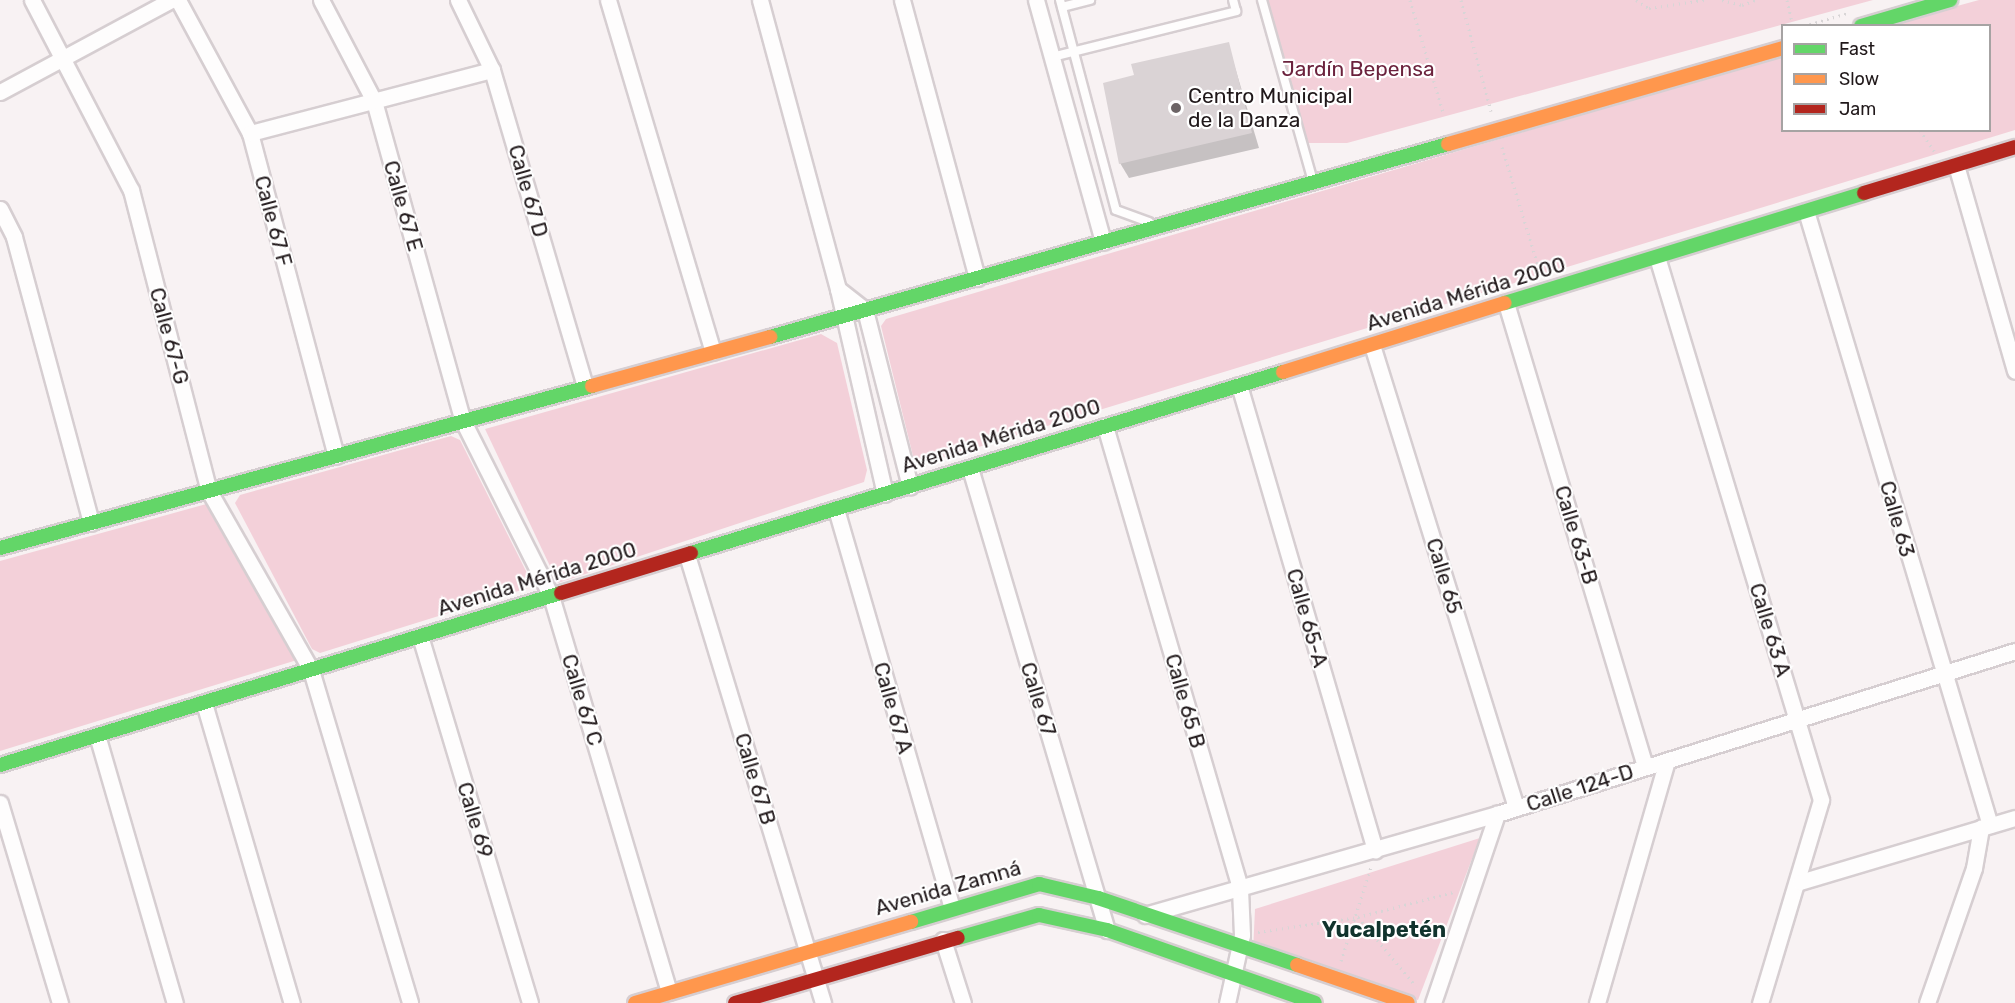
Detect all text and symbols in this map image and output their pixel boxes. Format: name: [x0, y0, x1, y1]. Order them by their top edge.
legend: [1781, 24, 1991, 132]
text: Fast: [1839, 38, 1875, 60]
park label: Jardín Bepensa: [1281, 56, 1435, 82]
text: Slow: [1839, 68, 1879, 90]
place label: Centro Municipal de la Danza: [1188, 83, 1353, 133]
text: Jam: [1839, 98, 1876, 120]
marker: Centro Municipal de la Danza: [1169, 101, 1183, 115]
street label: Calle 67 D: [503, 142, 553, 240]
street label: Calle 67 E: [378, 158, 428, 254]
street label: Calle 67 F: [249, 173, 297, 269]
street label: Avenida Mérida 2000: [1364, 252, 1568, 336]
street label: Calle 67-G: [144, 285, 194, 387]
street label: Avenida Mérida 2000: [899, 394, 1103, 478]
street label: Calle 63: [1874, 478, 1920, 560]
street label: Calle 63-B: [1549, 483, 1603, 587]
street label: Calle 65: [1421, 535, 1467, 617]
street label: Avenida Mérida 2000: [435, 537, 639, 621]
street label: Calle 65-A: [1281, 566, 1333, 670]
street label: Calle 63 A: [1744, 580, 1796, 680]
street label: Calle 67 C: [556, 651, 608, 749]
street label: Calle 65 B: [1160, 651, 1210, 751]
street label: Calle 67 A: [868, 659, 918, 757]
street label: Calle 67: [1015, 659, 1061, 739]
street label: Calle 67 B: [729, 730, 781, 828]
street label: Calle 124-D: [1523, 759, 1637, 817]
street label: Calle 69: [452, 779, 498, 861]
street label: Avenida Zamná: [872, 855, 1024, 921]
district label: Yucalpetén: [1322, 917, 1446, 943]

